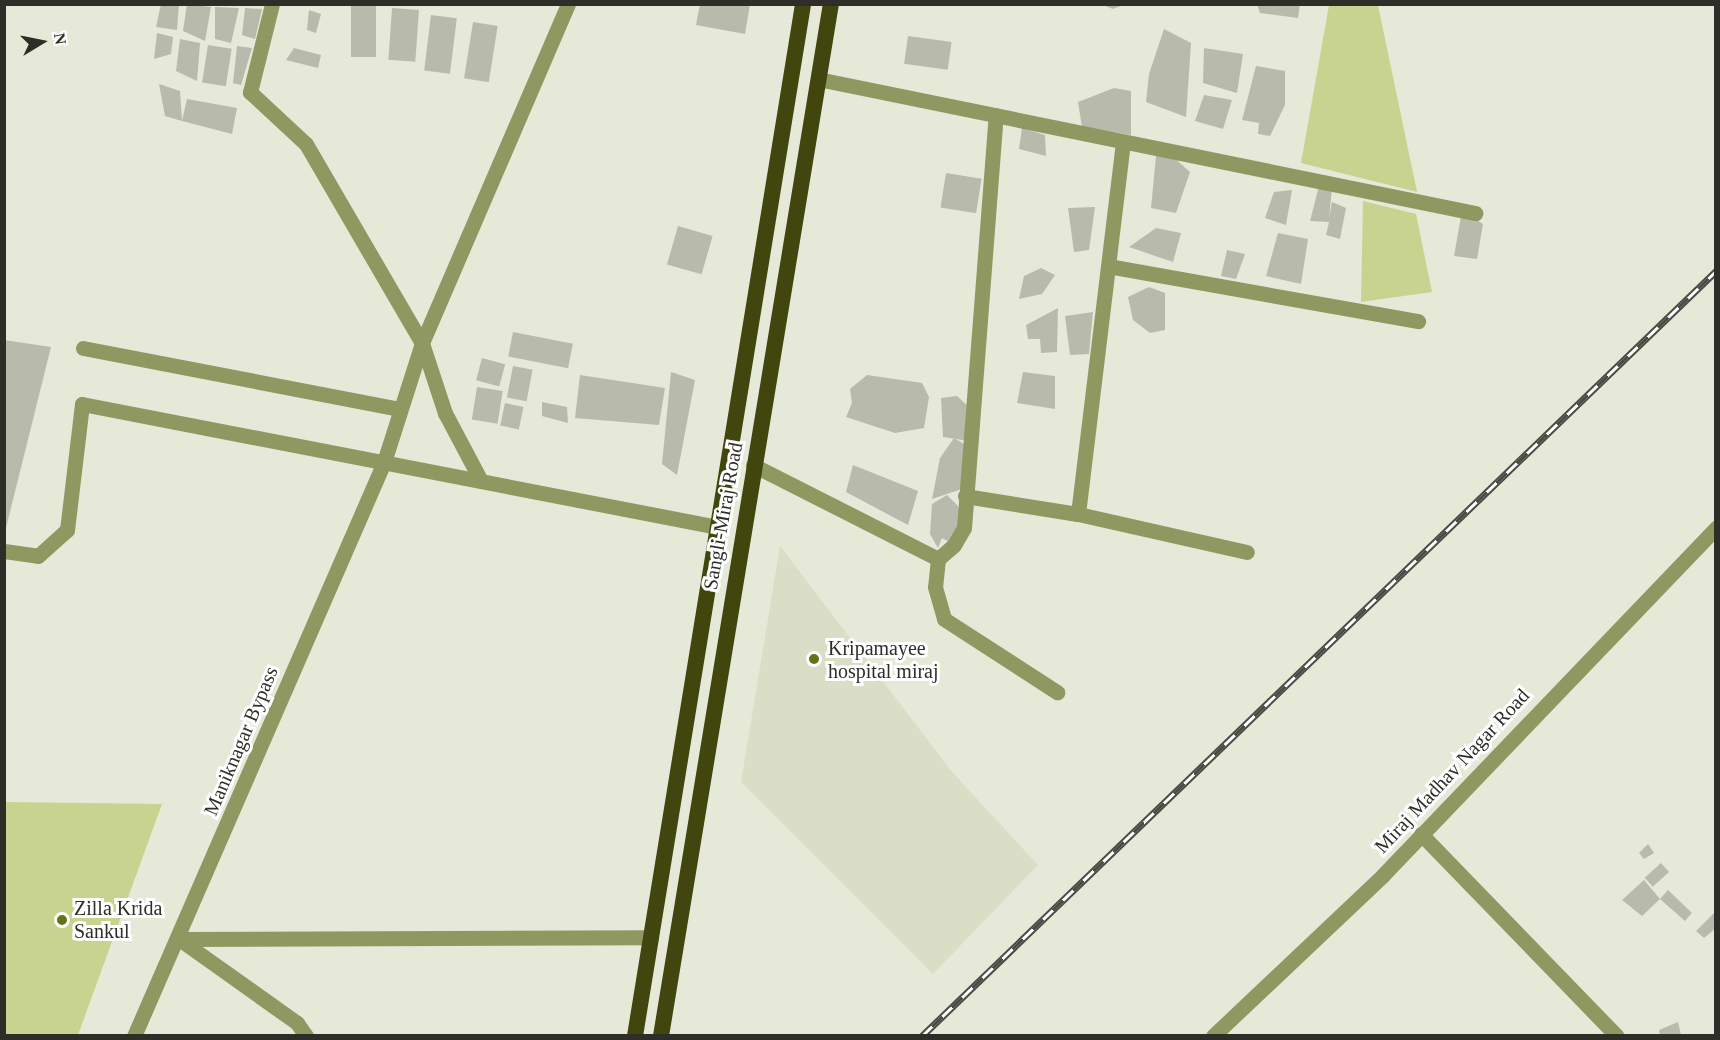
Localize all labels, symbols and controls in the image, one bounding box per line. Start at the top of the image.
north arrow [12,12,72,72]
text: N [51,32,70,46]
street label: Sangli-Miraj Road [698,440,748,592]
place label: Kripamayee hospital miraj [828,636,939,683]
marker: Kripamayee hospital miraj [805,650,823,668]
street label: Maniknagar Bypass [199,663,283,819]
street label: Miraj Madhav Nagar Road [1370,684,1534,858]
place label: Zilla Krida Sankul [74,897,162,944]
marker: Zilla Krida Sankul [55,913,69,927]

